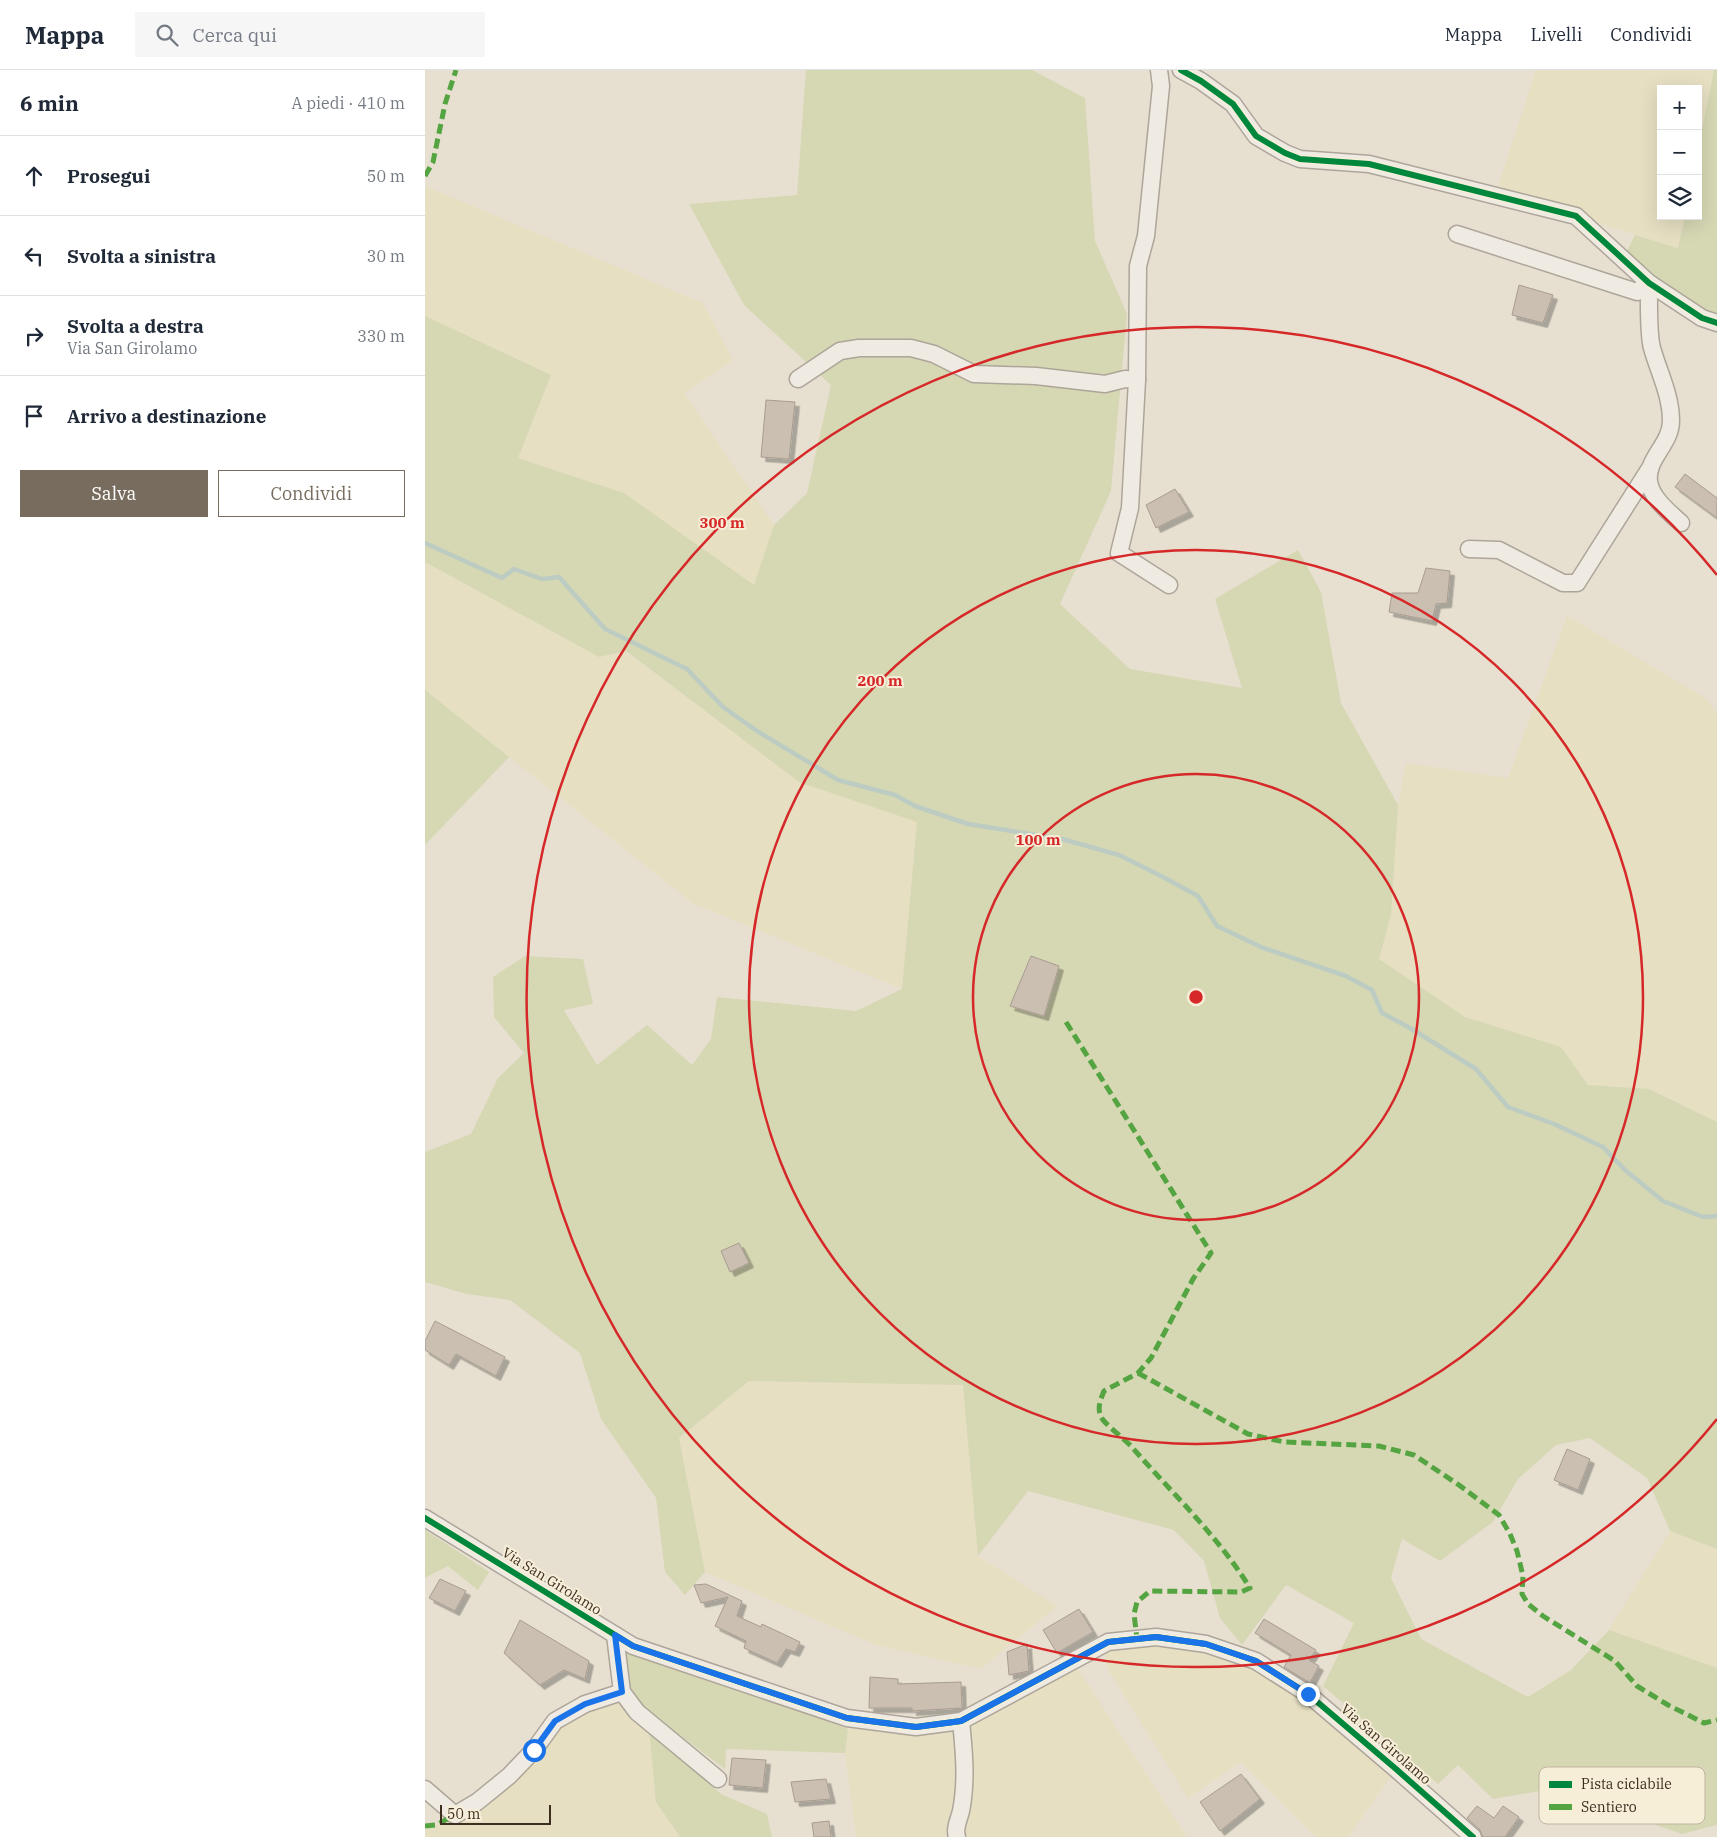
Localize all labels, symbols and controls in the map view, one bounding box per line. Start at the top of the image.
search box [135,12,485,57]
text: Mappa [25,19,105,51]
icon: search [153,21,181,49]
text: Cerca qui [193,23,277,47]
text: Mappa [1445,23,1502,46]
text: Livelli [1530,23,1582,46]
text: Condividi [1610,23,1692,46]
map controls [1657,85,1702,220]
button: + [1657,85,1702,130]
text: 6 min [20,89,79,117]
text: A piedi · 410 m [292,93,405,113]
button: − [1657,130,1702,175]
icon: ahead [20,162,48,190]
text: Prosegui [67,164,150,188]
text: 50 m [367,166,405,186]
button: layers [1657,175,1702,220]
icon: left [20,242,48,270]
text: Svolta a sinistra [67,244,216,268]
text: 30 m [367,246,405,266]
text: Svolta a destra [67,314,204,338]
icon: right [20,322,48,350]
text: 330 m [357,326,405,346]
text: Via San Girolamo [67,338,197,358]
icon: arrive [20,402,48,430]
text: Arrivo a destinazione [67,404,266,428]
button: Salva [20,470,208,517]
button: Condividi [218,470,405,517]
text: 300 m [699,513,745,532]
text: 200 m [857,671,903,690]
text: 100 m [1015,830,1061,849]
centre of rings [1187,988,1205,1006]
street label: Via San Girolamo [499,1543,605,1619]
route end [1297,1683,1320,1706]
street label: Via San Girolamo [1337,1700,1435,1788]
route start [523,1739,546,1762]
legend [1539,1767,1705,1824]
text: Pista ciclabile [1581,1775,1672,1793]
text: Sentiero [1581,1798,1637,1816]
scale bar [440,1802,551,1825]
text: 50 m [447,1805,480,1823]

